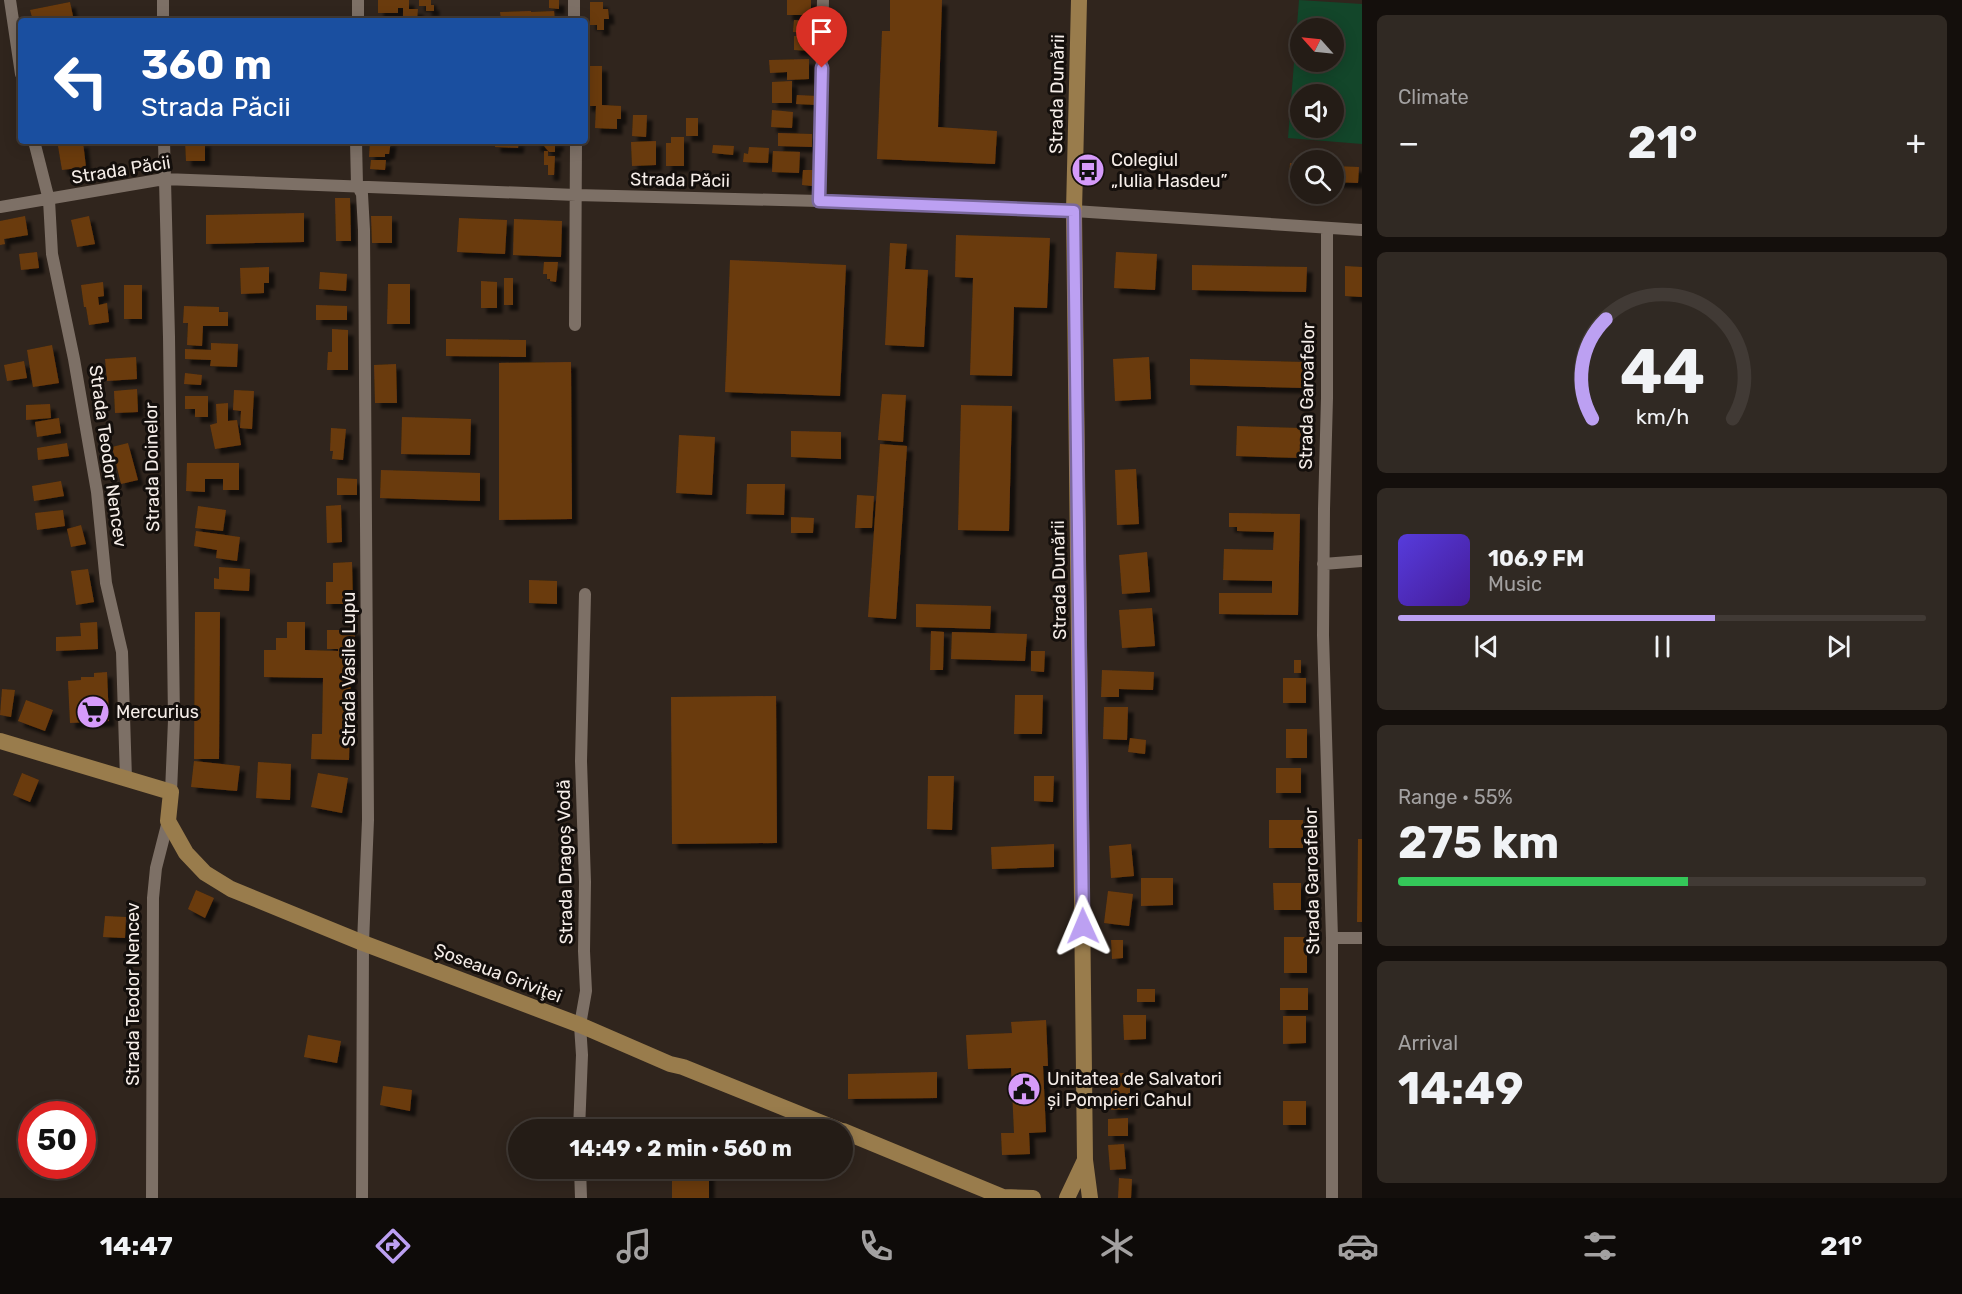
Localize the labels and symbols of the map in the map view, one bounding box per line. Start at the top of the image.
pin [796,6,847,68]
north arrow [1290,18,1344,72]
street label: Strada Dunării [1045,34,1069,154]
place label: Colegiul „Iulia Hasdeu” [1111,149,1228,192]
street label: Strada Păcii [70,151,172,189]
bus stop icon: Colegiul „Iulia Hasdeu” [1070,152,1106,188]
street label: Strada Păcii [630,168,730,192]
street label: Strada Garoafelor [1295,322,1319,470]
street label: Strada Teodor Nencev [84,364,132,548]
street label: Strada Doinelor [140,402,164,532]
street label: Strada Dunării [1047,520,1071,640]
street label: Strada Vasile Lupu [338,592,360,746]
supermarket icon: Mercurius [75,694,111,730]
place label: Mercurius [116,701,199,723]
street label: Strada Dragoș Vodă [553,779,577,945]
street label: Strada Garoafelor [1300,807,1324,955]
position arrow [1051,894,1115,958]
street label: Strada Teodor Nencev [122,902,144,1086]
street label: Șoseaua Griviţei [431,939,565,1007]
place label: Unitatea de Salvatori și Pompieri Cahul [1047,1068,1222,1111]
public building icon: Unitatea de Salvatori și Pompieri Cahul [1006,1071,1042,1107]
speed limit sign: 50 [18,1101,96,1179]

